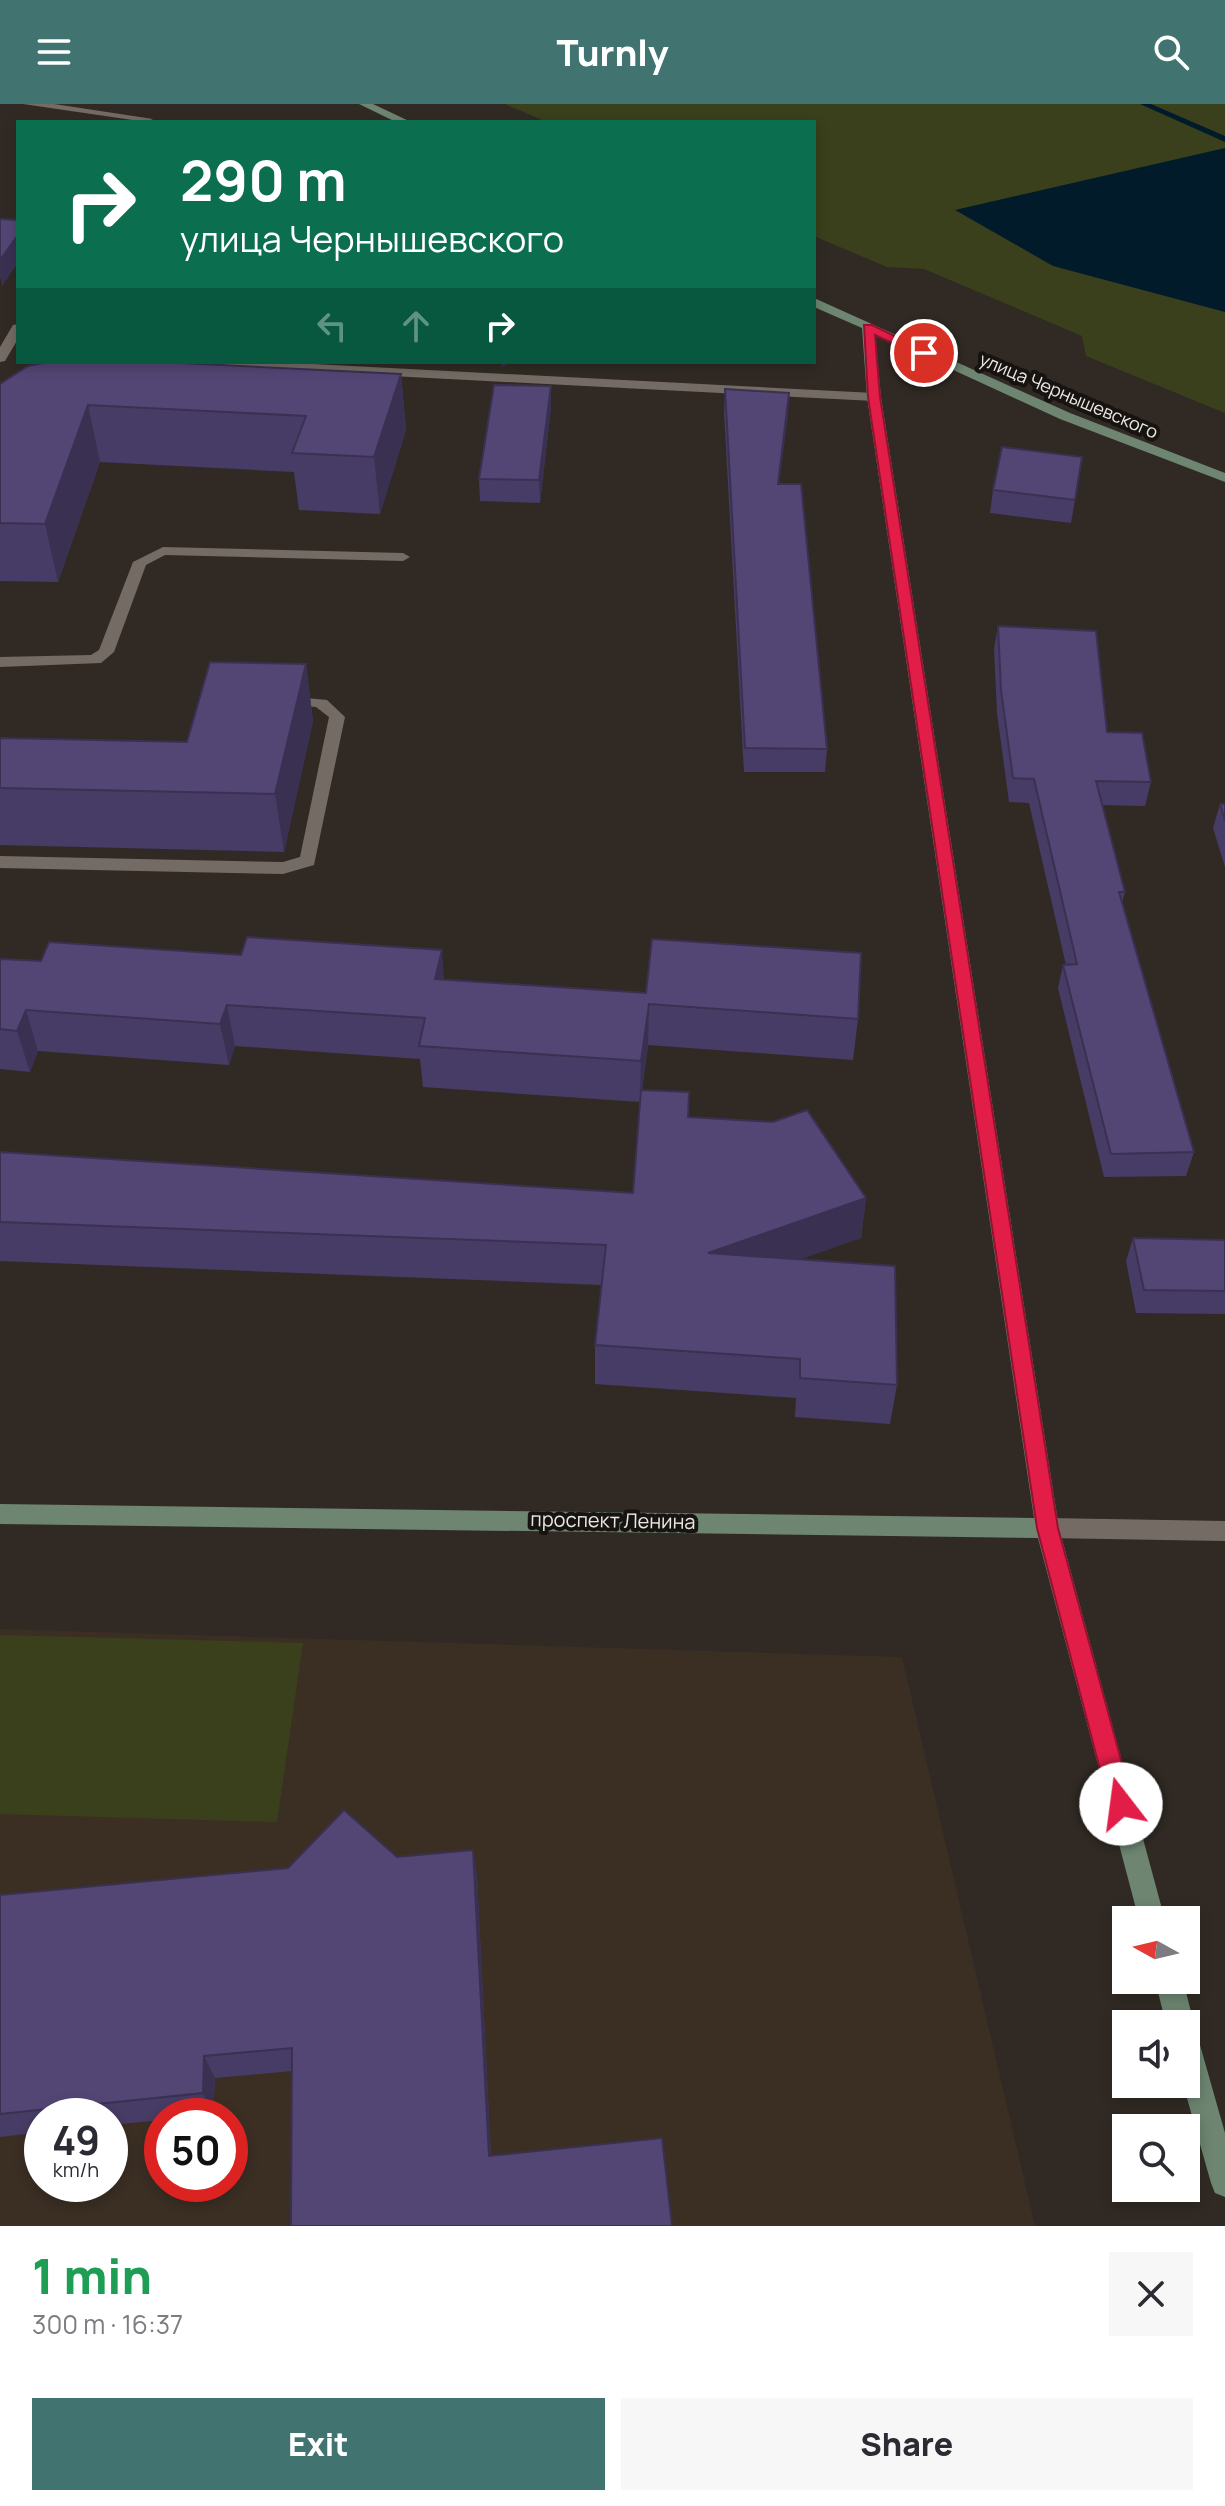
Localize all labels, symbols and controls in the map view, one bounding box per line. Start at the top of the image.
text: Turnly [557,28,668,77]
icon: menu [32,30,76,74]
icon: search [1149,30,1193,74]
text: 290 m [180,141,347,218]
icon: right [48,152,152,256]
text: улица Чернышевского [180,214,564,263]
icon: left [310,304,354,348]
icon: ahead [394,304,438,348]
icon: right [478,304,522,348]
pin [890,319,958,387]
icon: arrive [902,331,946,375]
street label: улица Чернышевского [976,346,1162,444]
street label: проспект Ленина [530,1505,696,1535]
position arrow [1079,1762,1163,1846]
north arrow [1112,1906,1200,1994]
map controls [1112,1906,1200,2202]
button: sound [1112,2010,1200,2098]
speed limit sign: 50 [144,2098,248,2202]
text: 49 [52,2112,100,2167]
button: search [1112,2114,1200,2202]
text: km/h [53,2156,99,2183]
text: 1 min [32,2243,152,2308]
button: close [1109,2252,1193,2336]
text: 300 m · 16:37 [32,2306,183,2342]
button: Exit [32,2398,605,2490]
button: Share [621,2398,1193,2490]

